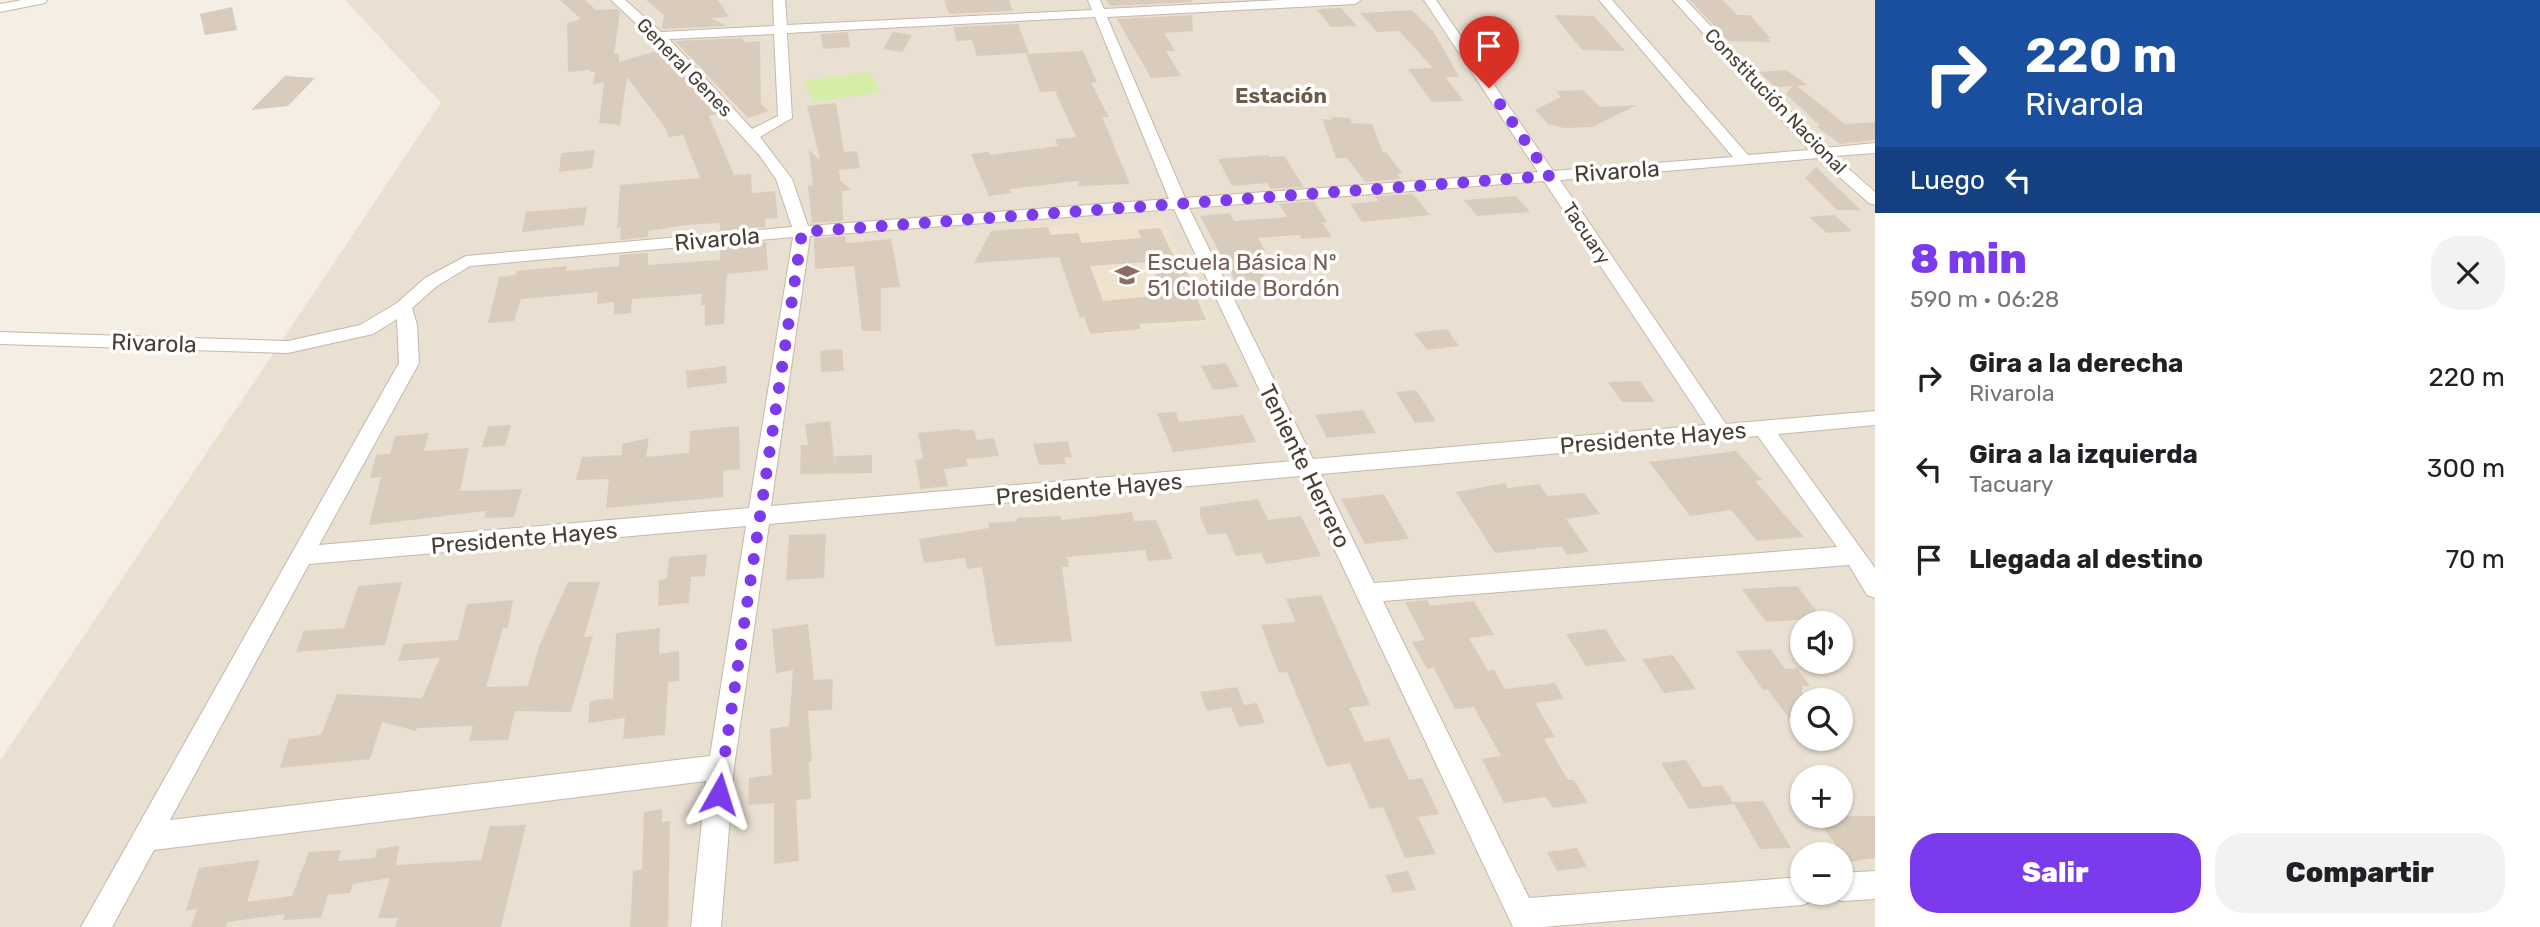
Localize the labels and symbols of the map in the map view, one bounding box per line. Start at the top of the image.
street label: General Genes [632,13,737,121]
pin [1459,16,1519,88]
street label: Constitución Nacional [1700,24,1851,179]
district label: Estación [1235,83,1327,108]
street label: Rivarola [1573,154,1661,188]
street label: Tacuary [1558,198,1616,269]
street label: Rivarola [673,221,761,257]
place label: Escuela Básica Nº 51 Clotilde Bordón [1147,248,1340,302]
school or university icon: Escuela Básica Nº 51 Clotilde Bordón [1113,261,1141,289]
street label: Rivarola [111,328,197,358]
street label: Teniente Herrero [1253,380,1357,552]
street label: Presidente Hayes [1559,416,1747,460]
street label: Presidente Hayes [995,467,1183,511]
street label: Presidente Hayes [430,516,618,560]
position arrow [682,757,756,831]

